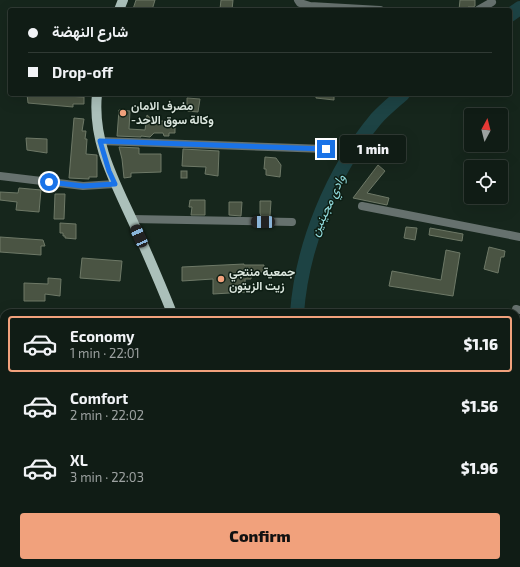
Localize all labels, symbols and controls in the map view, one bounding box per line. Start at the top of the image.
text: شارع النهضة [52,22,128,40]
text: Drop-off [52,63,113,81]
place label: مضرف الامان -وكالة سوق الاحد [131,98,214,128]
marker: مضرف الامان -وكالة سوق الاحد [118,108,128,118]
north arrow [464,108,508,152]
map controls [464,108,508,204]
callout: 1 min [340,135,406,163]
route end [317,140,335,158]
text: 1 min [357,141,389,157]
button: locate [464,160,508,204]
water label: وادي مجينين [306,171,351,240]
route start [40,173,58,191]
car [251,216,275,228]
car [129,223,149,249]
place label: جمعية منتجي زيت الزيتون [229,264,295,294]
marker: جمعية منتجي زيت الزيتون [216,274,226,284]
icon: car [22,326,58,362]
text: Economy [70,327,135,345]
text: $1.16 [464,335,498,353]
text: 1 min · 22:01 [70,345,140,361]
icon: car [22,388,58,424]
text: Comfort [70,389,128,407]
text: $1.56 [461,397,498,415]
text: 2 min · 22:02 [70,407,144,423]
icon: car [22,450,58,486]
text: XL [70,451,88,469]
text: $1.96 [461,459,498,477]
text: 3 min · 22:03 [70,469,144,485]
button: Confirm [20,513,500,559]

